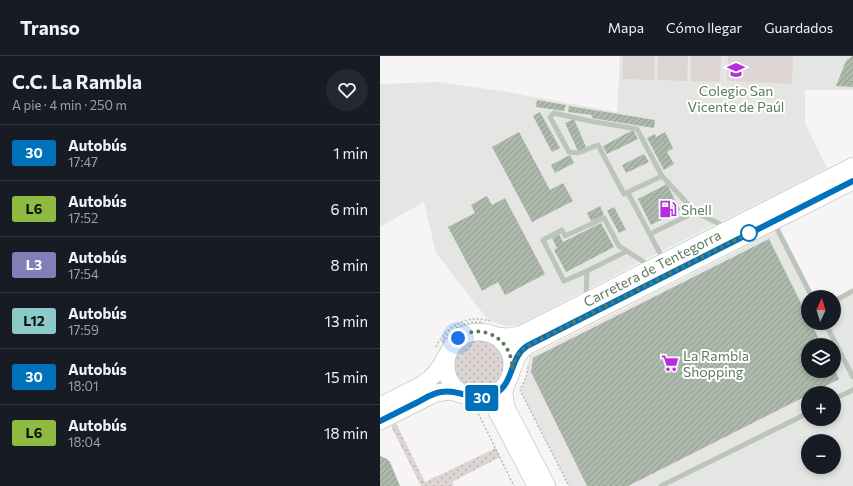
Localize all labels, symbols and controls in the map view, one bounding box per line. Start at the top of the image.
text: Transo [20,16,80,39]
text: Mapa [608,19,644,36]
text: Cómo llegar [666,19,742,36]
text: Guardados [764,19,833,36]
school or university icon: Colegio San Vicente de Paúl [726,60,746,80]
button: heart [326,69,368,111]
text: C.C. La Rambla [12,70,142,93]
place label: Colegio San Vicente de Paúl [688,82,784,115]
text: A pie · 4 min · 250 m [12,97,127,113]
text: Autobús [68,136,127,154]
text: 30 [25,144,43,161]
text: 1 min [333,144,368,162]
text: 17:47 [68,154,98,170]
text: Autobús [68,192,127,210]
fuel station icon: Shell [658,199,678,219]
text: L6 [26,200,42,217]
text: 6 min [330,200,368,218]
place label: Shell [681,201,712,218]
text: 17:52 [68,210,98,226]
unlabelled marker [740,224,758,242]
street label: Carretera de Tentegorra [580,226,724,310]
text: Autobús [68,248,127,266]
text: L3 [26,256,42,273]
text: 8 min [330,256,368,274]
text: 17:54 [68,266,99,282]
north arrow [801,290,841,330]
map controls [801,290,841,474]
text: Autobús [68,304,127,322]
text: L12 [23,312,45,329]
text: 13 min [325,312,368,330]
text: 17:59 [68,322,99,338]
your location [448,328,468,348]
button: layers [801,338,841,378]
place label: La Rambla Shopping [683,347,749,380]
supermarket icon: La Rambla Shopping [660,353,680,373]
text: Autobús [68,360,127,378]
text: 30 [25,368,43,385]
text: 15 min [325,368,368,386]
text: 18:01 [68,378,99,394]
line badge: 30 [464,385,500,411]
button: + [801,386,841,426]
text: 30 [473,389,491,406]
text: Autobús [68,416,127,434]
text: L6 [26,424,42,441]
text: 18 min [324,424,368,442]
text: 18:04 [68,434,101,450]
button: − [801,434,841,474]

